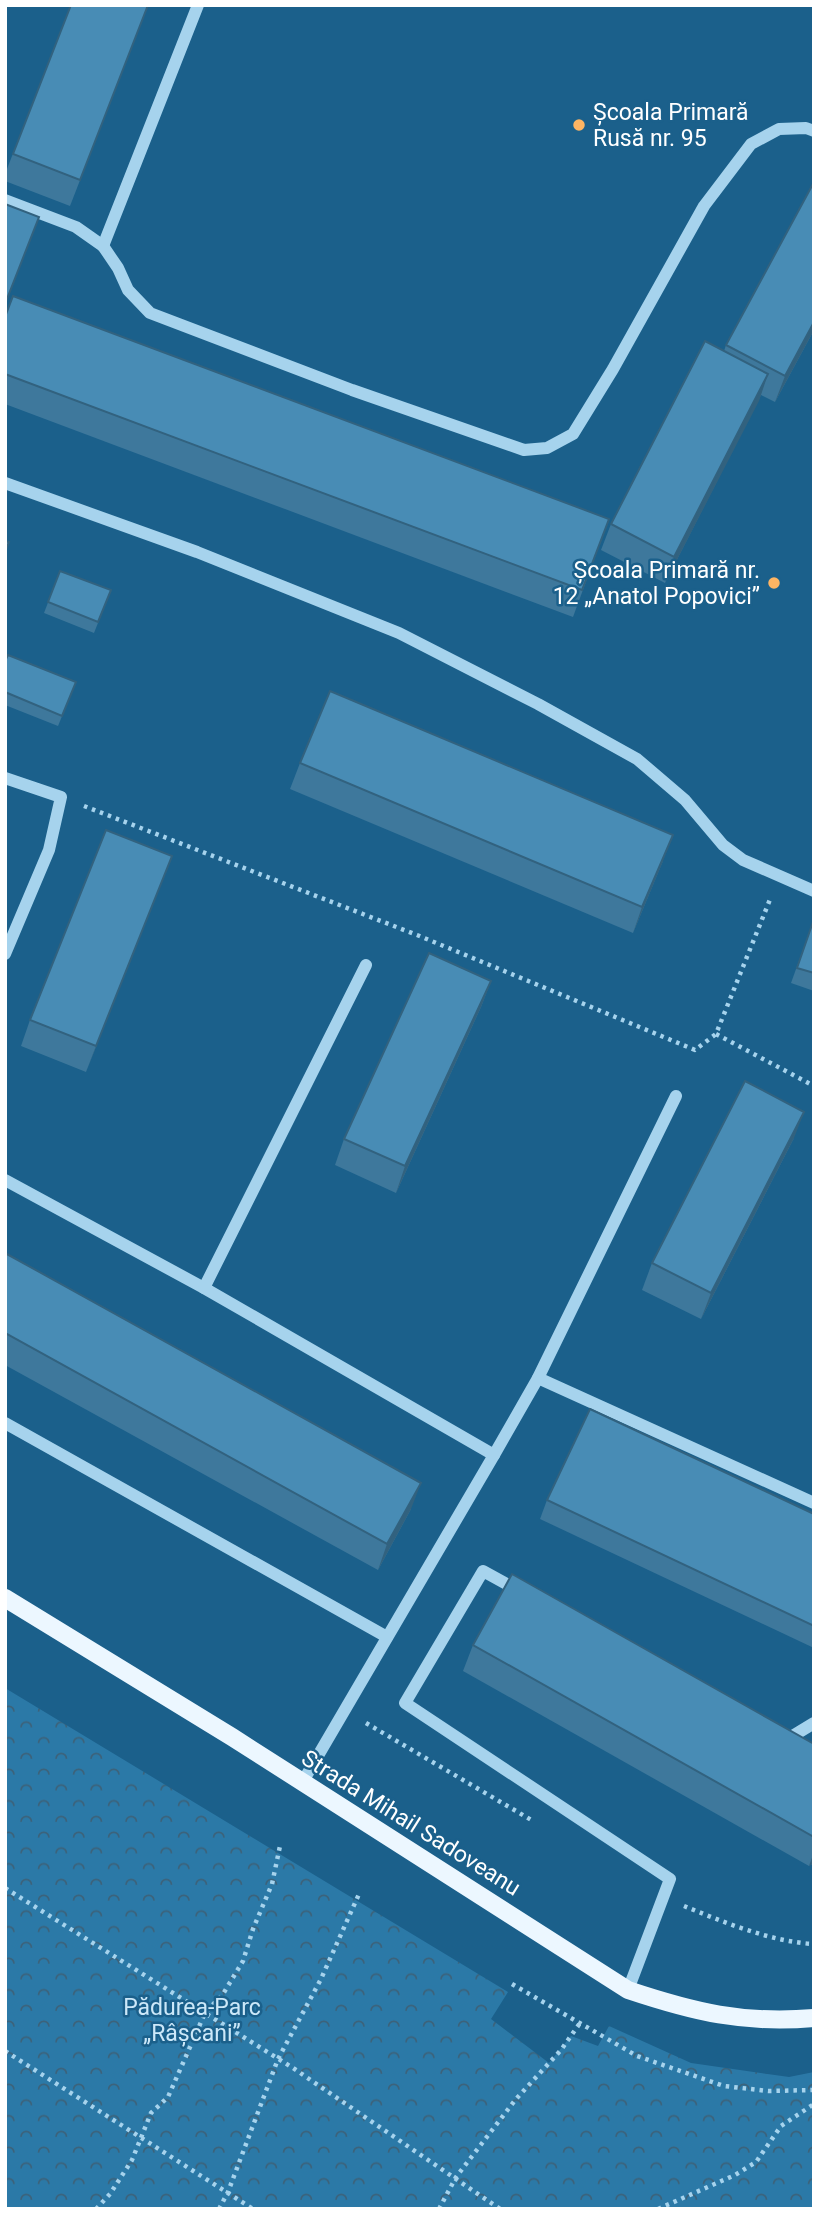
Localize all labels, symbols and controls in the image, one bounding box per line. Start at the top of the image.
place label: Școala Primară Rusă nr. 95 [593,99,749,152]
marker: Școala Primară Rusă nr. 95 [571,117,587,133]
place label: Școala Primară nr. 12 „Anatol Popovici” [553,557,760,610]
marker: Școala Primară nr. 12 „Anatol Popovici” [766,575,782,591]
street label: Strada Mihail Sadoveanu [297,1744,525,1902]
park label: Pădurea-Parc „Râșcani” [123,1994,261,2047]

